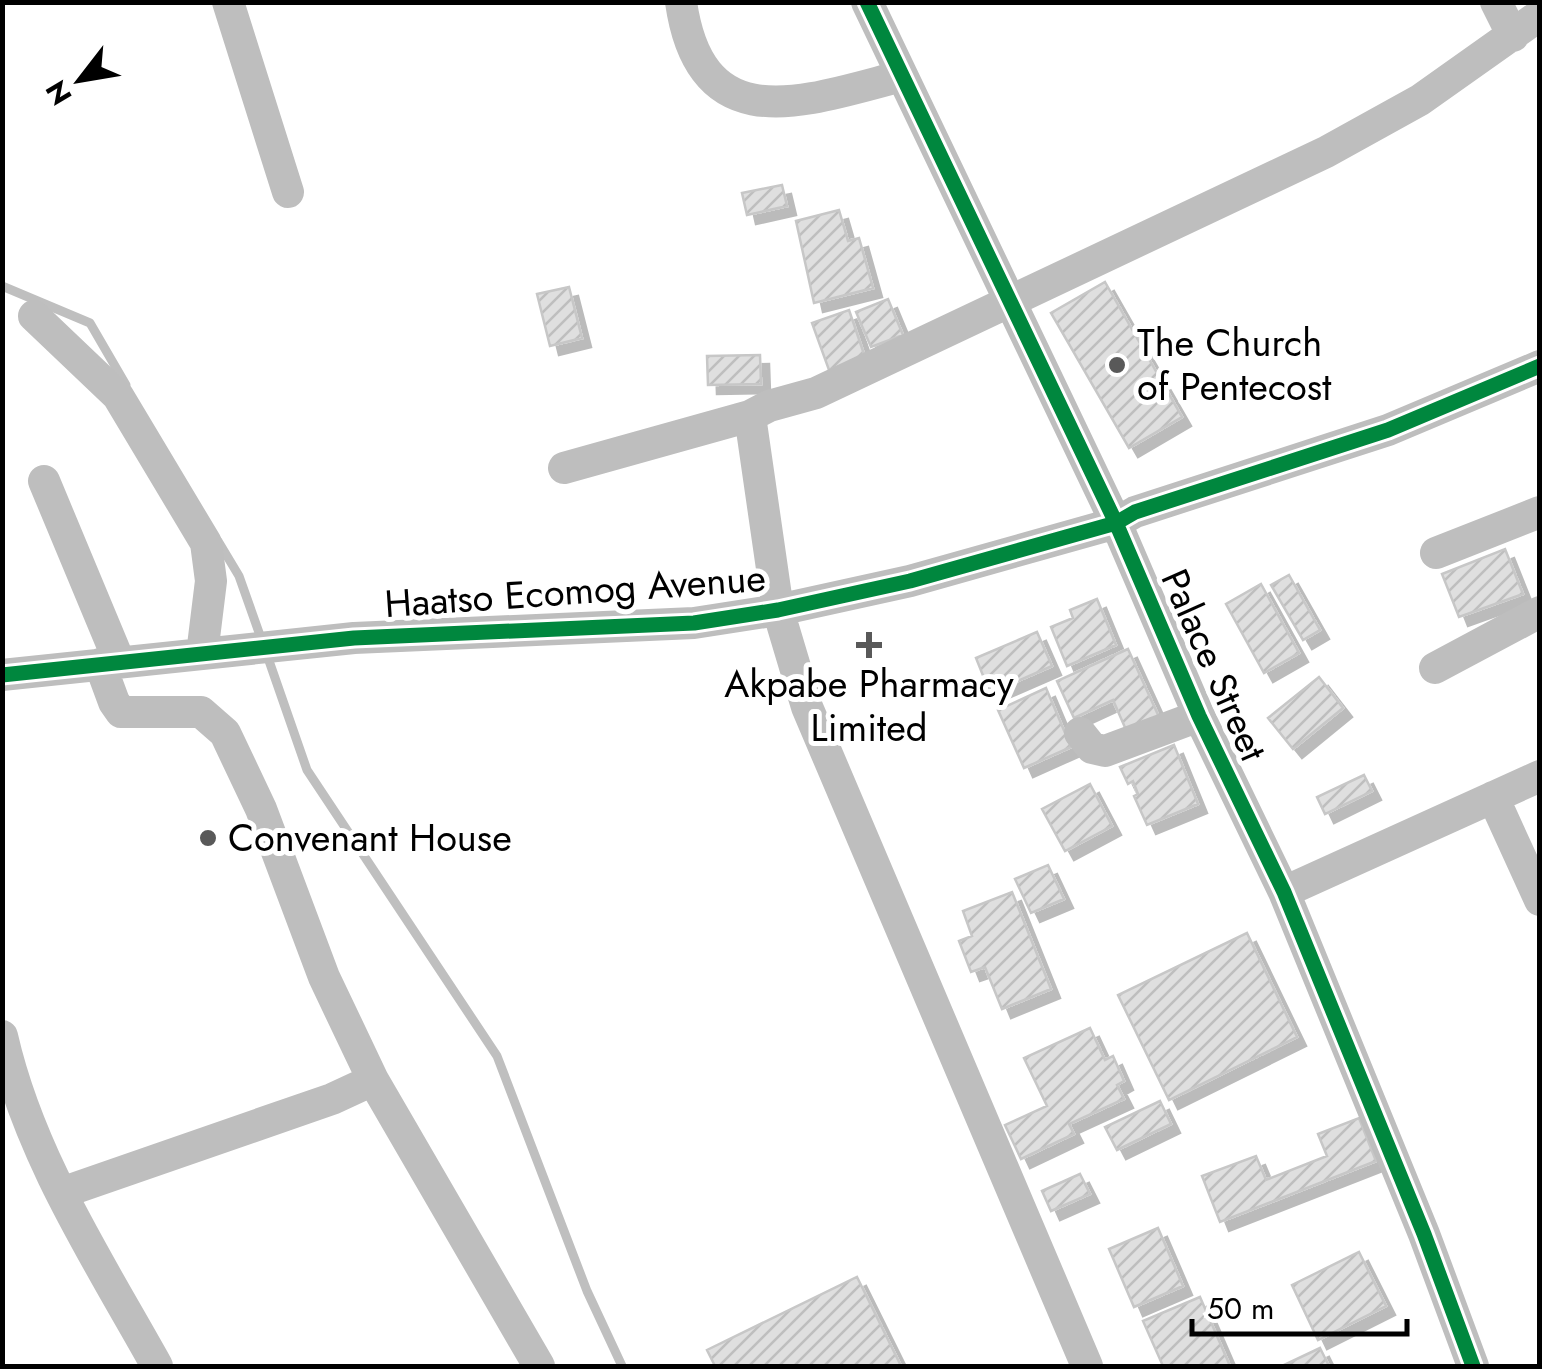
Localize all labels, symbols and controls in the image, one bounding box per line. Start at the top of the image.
north arrow [30,30,130,130]
text: N [36,73,82,113]
place label: The Church of Pentecost [1137,315,1331,414]
marker: The Church of Pentecost [1106,354,1128,376]
street label: Haatso Ecomog Avenue [383,550,767,631]
street label: Palace Street [1148,560,1281,770]
marker: Akpabe Pharmacy Limited [858,634,880,656]
place label: Akpabe Pharmacy Limited [724,656,1014,755]
place label: Convenant House [228,810,512,865]
marker: Convenant House [197,827,219,849]
scale bar [1192,1274,1407,1336]
text: 50 m [1207,1287,1274,1330]

